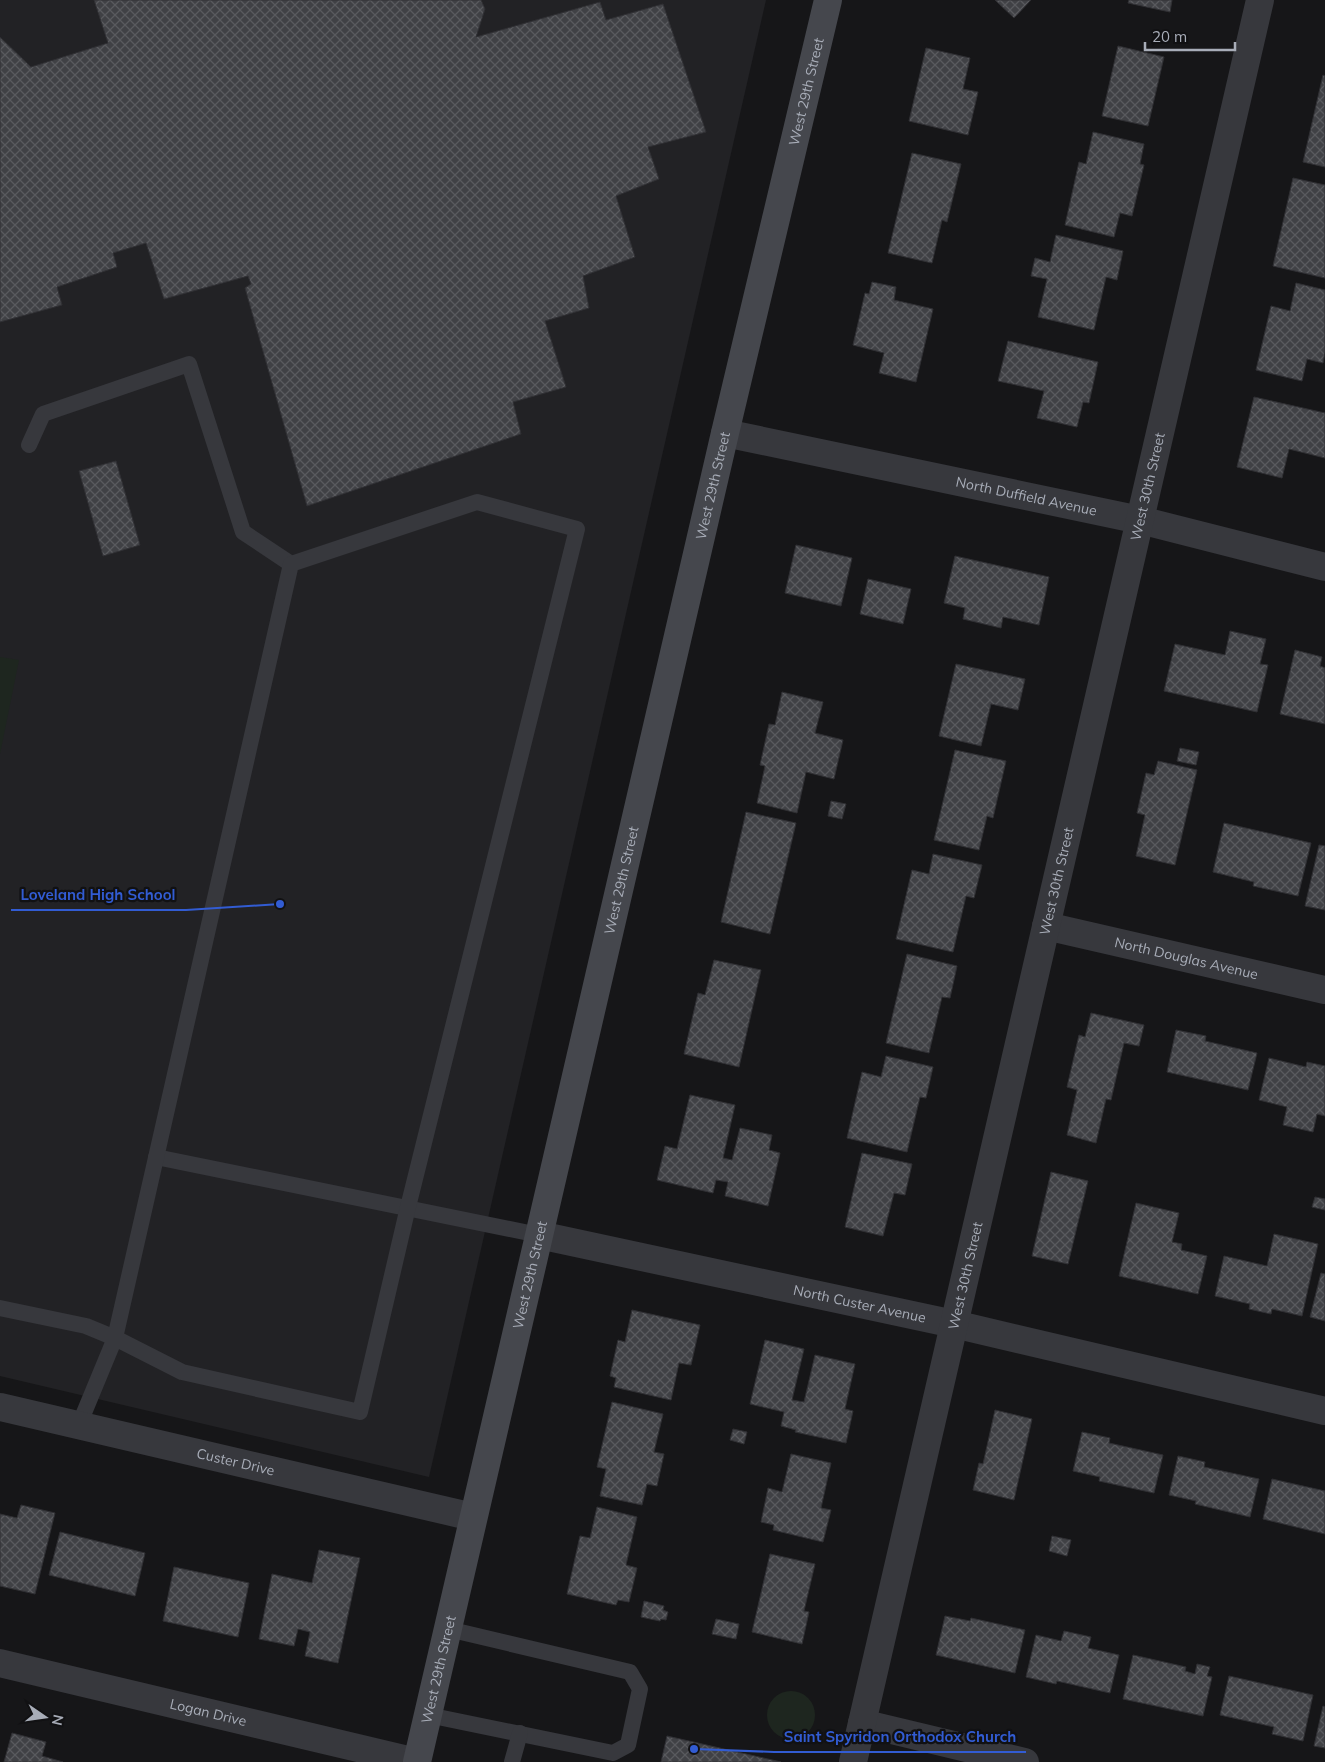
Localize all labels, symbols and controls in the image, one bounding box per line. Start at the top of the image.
scale bar [1145,20,1235,52]
text: 20 m [1152,27,1187,46]
street label: West 29th Street [785,36,828,147]
street label: West 29th Street [692,430,734,542]
street label: West 30th Street [1126,431,1169,542]
street label: North Duffield Avenue [954,473,1099,520]
street label: West 29th Street [600,825,643,936]
street label: West 30th Street [1035,825,1078,937]
callout: Loveland High School [11,880,186,910]
text: Loveland High School [21,885,175,904]
street label: North Douglas Avenue [1113,933,1260,983]
street label: West 29th Street [509,1219,551,1331]
street label: West 30th Street [944,1220,986,1332]
street label: North Custer Avenue [792,1281,928,1327]
street label: Custer Drive [195,1444,276,1480]
street label: West 29th Street [417,1614,460,1725]
north arrow [20,1692,70,1742]
street label: Logan Drive [168,1695,248,1730]
text: N [48,1713,68,1727]
callout: Saint Spyridon Orthodox Church [774,1722,1026,1752]
text: Saint Spyridon Orthodox Church [784,1727,1016,1746]

